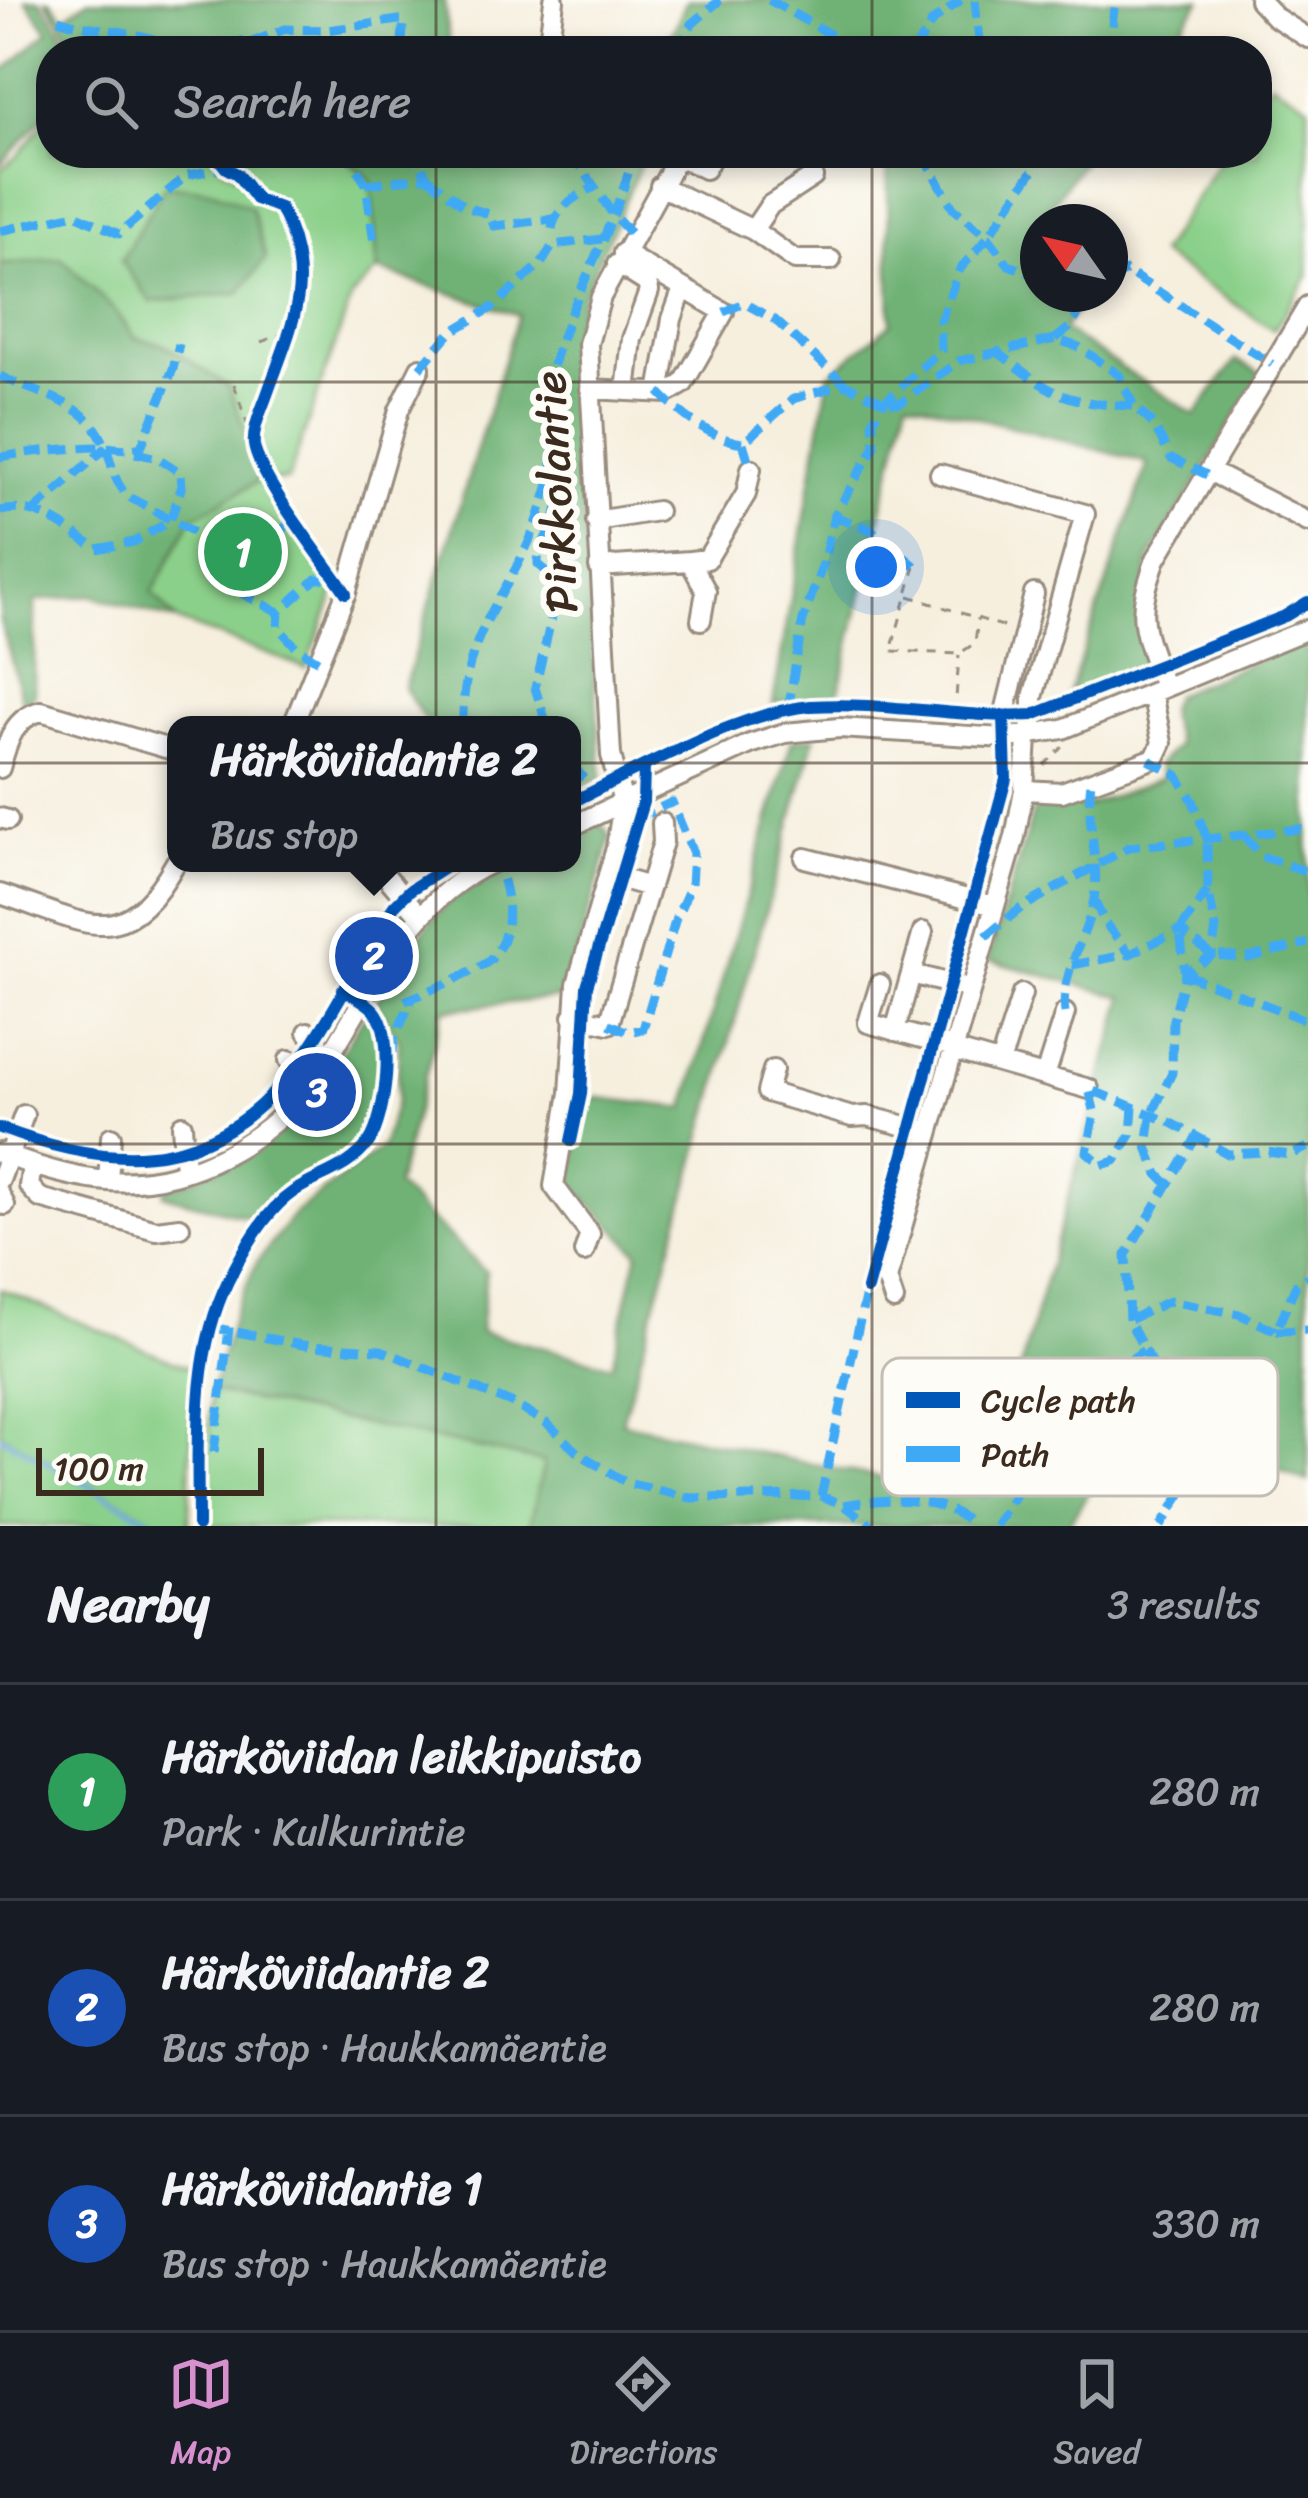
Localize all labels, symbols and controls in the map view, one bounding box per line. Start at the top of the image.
search box [36,36,1272,168]
text: Search here [174,62,411,142]
icon: search [78,69,144,135]
north arrow [1020,204,1128,312]
street label: Pirkkolantie [510,369,602,615]
pin: 1 [204,507,282,597]
your location [846,537,906,597]
popup [167,716,581,872]
text: Härköviidantie 2 [210,720,538,800]
text: Bus stop [210,800,358,869]
pin: 2 [335,911,413,1001]
pin: 3 [278,1047,356,1137]
legend [882,1358,1278,1496]
text: Cycle path [981,1372,1136,1430]
text: Path [981,1426,1049,1484]
text: 100 m [54,1440,144,1498]
scale bar [36,1442,264,1495]
text: Nearby [48,1559,209,1649]
text: 3 results [1107,1570,1260,1639]
text: Härköviidan leikkipuisto [162,1717,641,1797]
text: 1 [79,1757,95,1826]
text: 280 m [1149,1757,1260,1826]
text: Park · Kulkurintie [162,1797,466,1866]
text: Härköviidantie 2 [162,1933,489,2013]
text: 2 [76,1973,98,2042]
text: 280 m [1149,1973,1260,2042]
text: Bus stop · Haukkamäentie [162,2013,607,2082]
text: Härköviidantie 1 [162,2149,483,2229]
text: 3 [76,2189,98,2258]
text: 330 m [1152,2189,1260,2258]
text: Bus stop · Haukkamäentie [162,2229,607,2298]
tab: Map [168,2351,234,2481]
tab: Directions [570,2351,717,2481]
tab: Saved [1053,2351,1140,2481]

